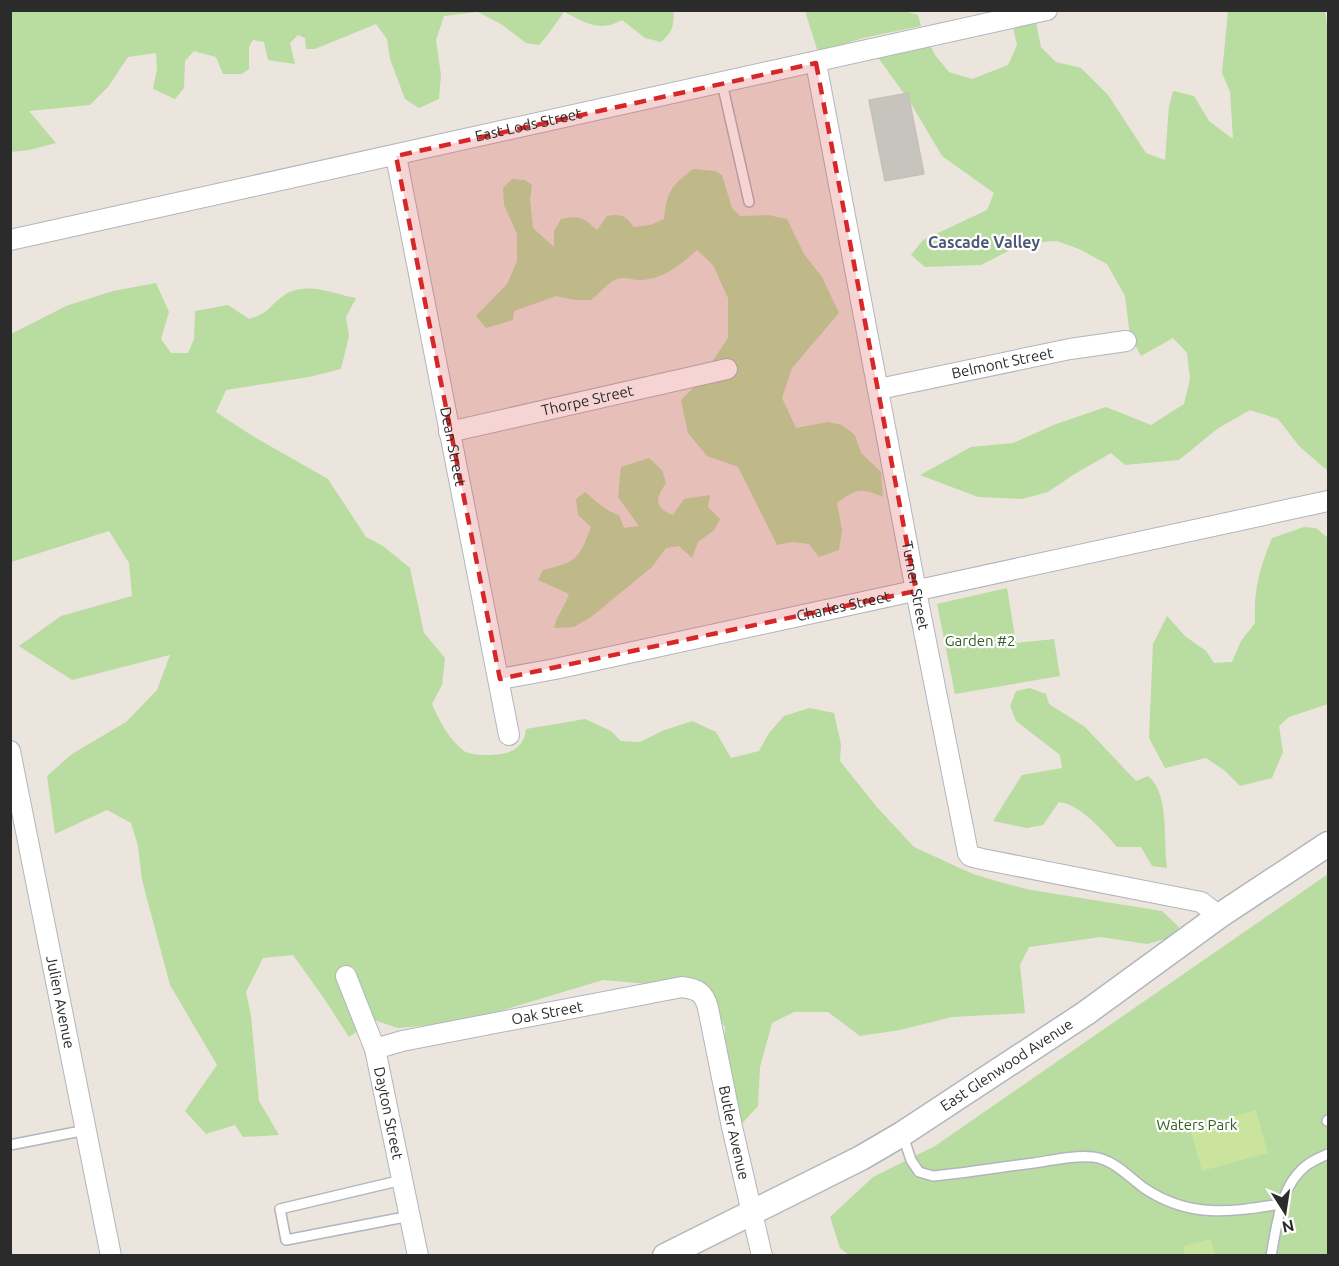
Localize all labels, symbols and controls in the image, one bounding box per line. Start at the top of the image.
street label: East Lods Street [473,104,583,145]
district label: Cascade Valley [928,233,1041,251]
street label: Belmont Street [950,344,1055,382]
street label: Thorpe Street [540,381,635,419]
street label: Dean Street [437,405,469,488]
street label: Turner Street [899,540,933,632]
street label: Charles Street [795,587,892,624]
park label: Garden #2 [945,632,1015,649]
street label: Julien Avenue [43,954,78,1050]
street label: Oak Street [510,997,584,1028]
street label: East Glenwood Avenue [937,1015,1076,1114]
street label: Dayton Street [371,1065,407,1161]
street label: Butler Avenue [716,1084,753,1181]
park label: Waters Park [1157,1116,1238,1133]
north arrow [1255,1182,1315,1242]
text: N [1280,1217,1296,1237]

